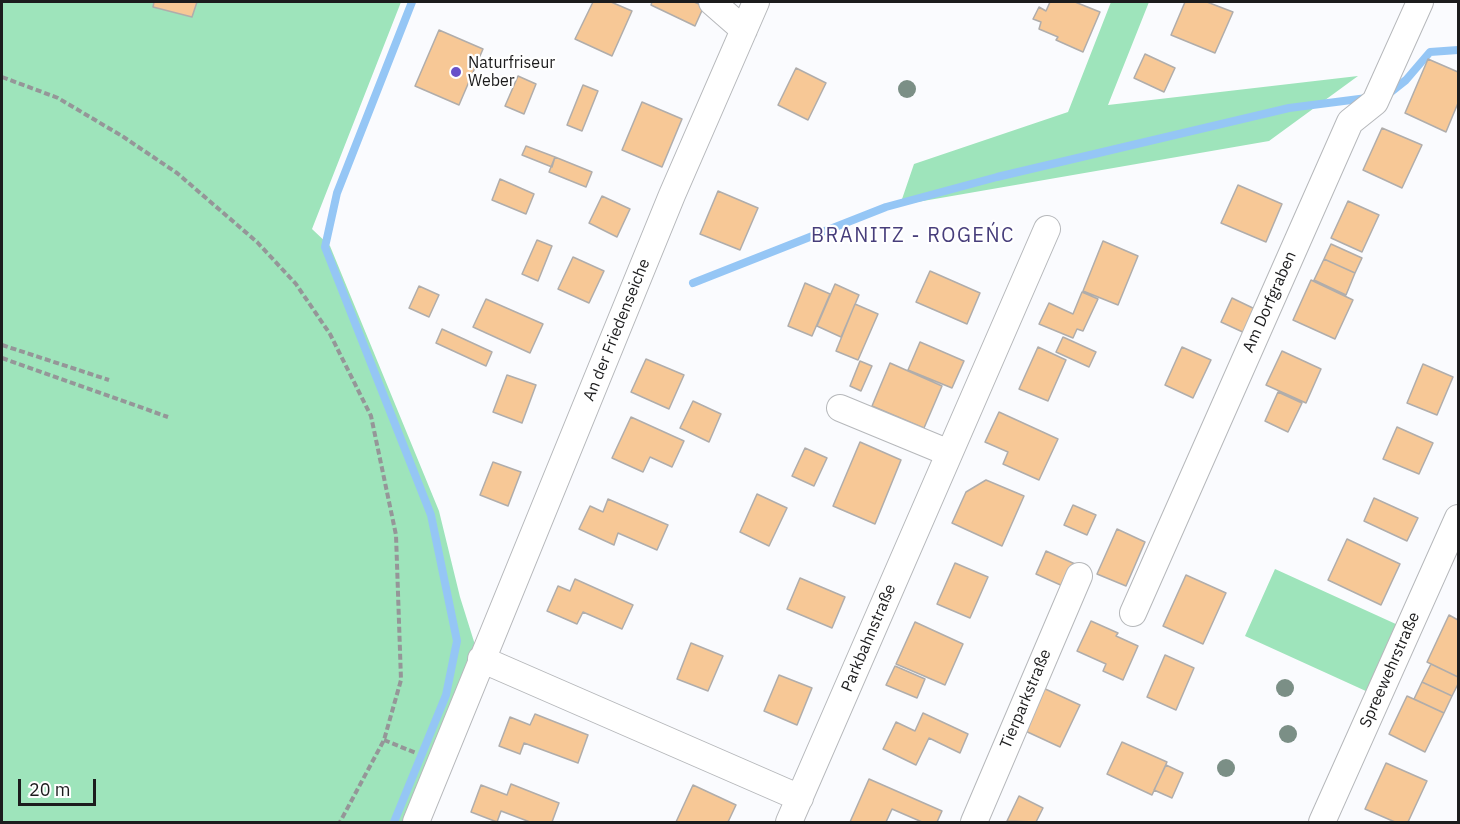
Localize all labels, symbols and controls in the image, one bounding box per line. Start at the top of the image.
place label: Naturfriseur Weber [468,53,555,91]
marker: Naturfriseur Weber [449,65,463,79]
district label: BRANITZ - ROGEŃC [811,224,1015,248]
street label: Am Dorfgraben [1239,248,1301,356]
street label: An der Friedenseiche [580,256,654,404]
street label: Parkbahnstraße [838,581,900,695]
street label: Spreewehrstraße [1356,609,1424,731]
street label: Tierparkstraße [996,646,1056,752]
scale bar [21,767,99,805]
text: 20 m [29,778,71,801]

